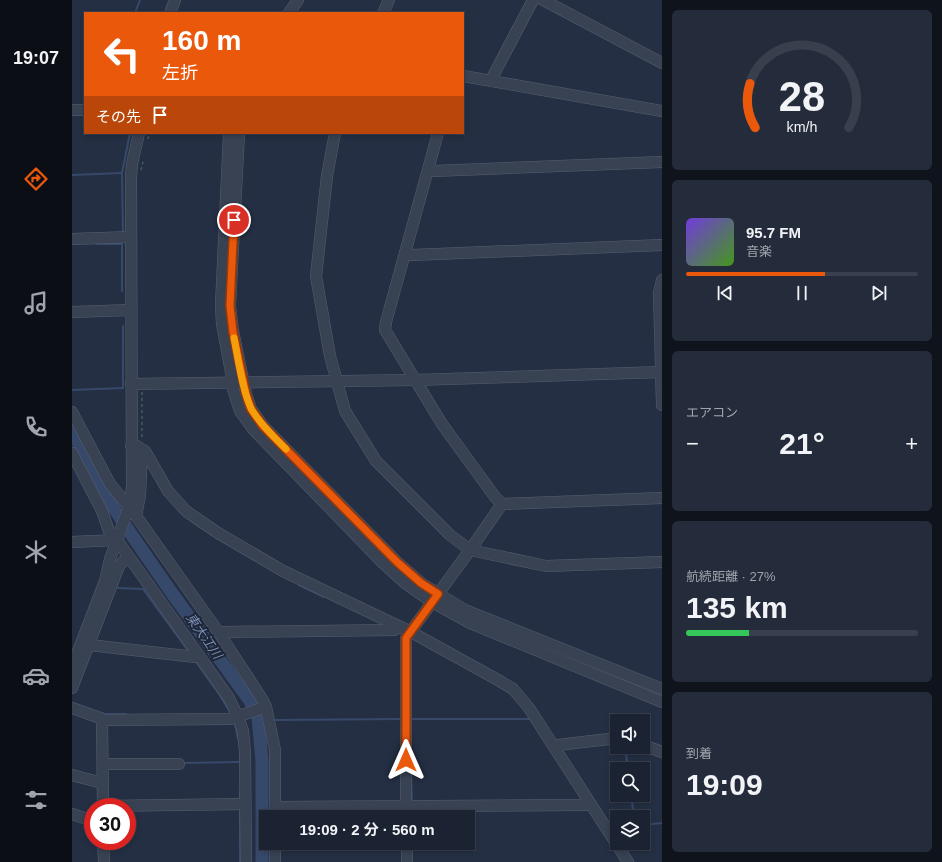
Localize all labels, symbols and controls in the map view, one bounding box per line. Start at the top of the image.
text: 160 m [162,25,241,56]
icon: left [96,28,148,80]
text: 19:07 [13,48,59,68]
text: 左折 [162,63,198,83]
text: 28 [779,73,825,120]
icon: arrive [149,104,171,126]
text: その先 [96,108,141,125]
text: km/h [787,119,818,135]
icon: directions [22,165,50,193]
pin [217,203,251,237]
icon: arrive [223,209,245,231]
text: 95.7 FM [746,224,801,241]
text: 音楽 [746,244,772,259]
icon: previous [714,282,736,304]
icon: pause [791,282,813,304]
icon: next [868,282,890,304]
icon: music [22,289,50,317]
text: エアコン [686,405,738,420]
icon: phone [22,413,50,441]
text: 21° [779,427,825,460]
text: − [686,431,699,456]
text: + [905,431,918,456]
icon: climate [22,538,50,566]
text: 航続距離 · 27% [686,569,776,584]
text: 135 km [686,591,788,624]
water label: 東大江川 [183,610,226,663]
icon: car [22,662,50,690]
map controls [610,714,650,850]
button: sound [610,714,650,754]
position arrow [385,739,427,781]
text: 到着 [686,746,712,761]
button: search [610,762,650,802]
text: 19:09 [686,768,763,801]
icon: filters [22,786,50,814]
speed limit sign: 30 [84,798,136,850]
button: layers [610,810,650,850]
text: 19:09 · 2 分 · 560 m [299,821,435,838]

